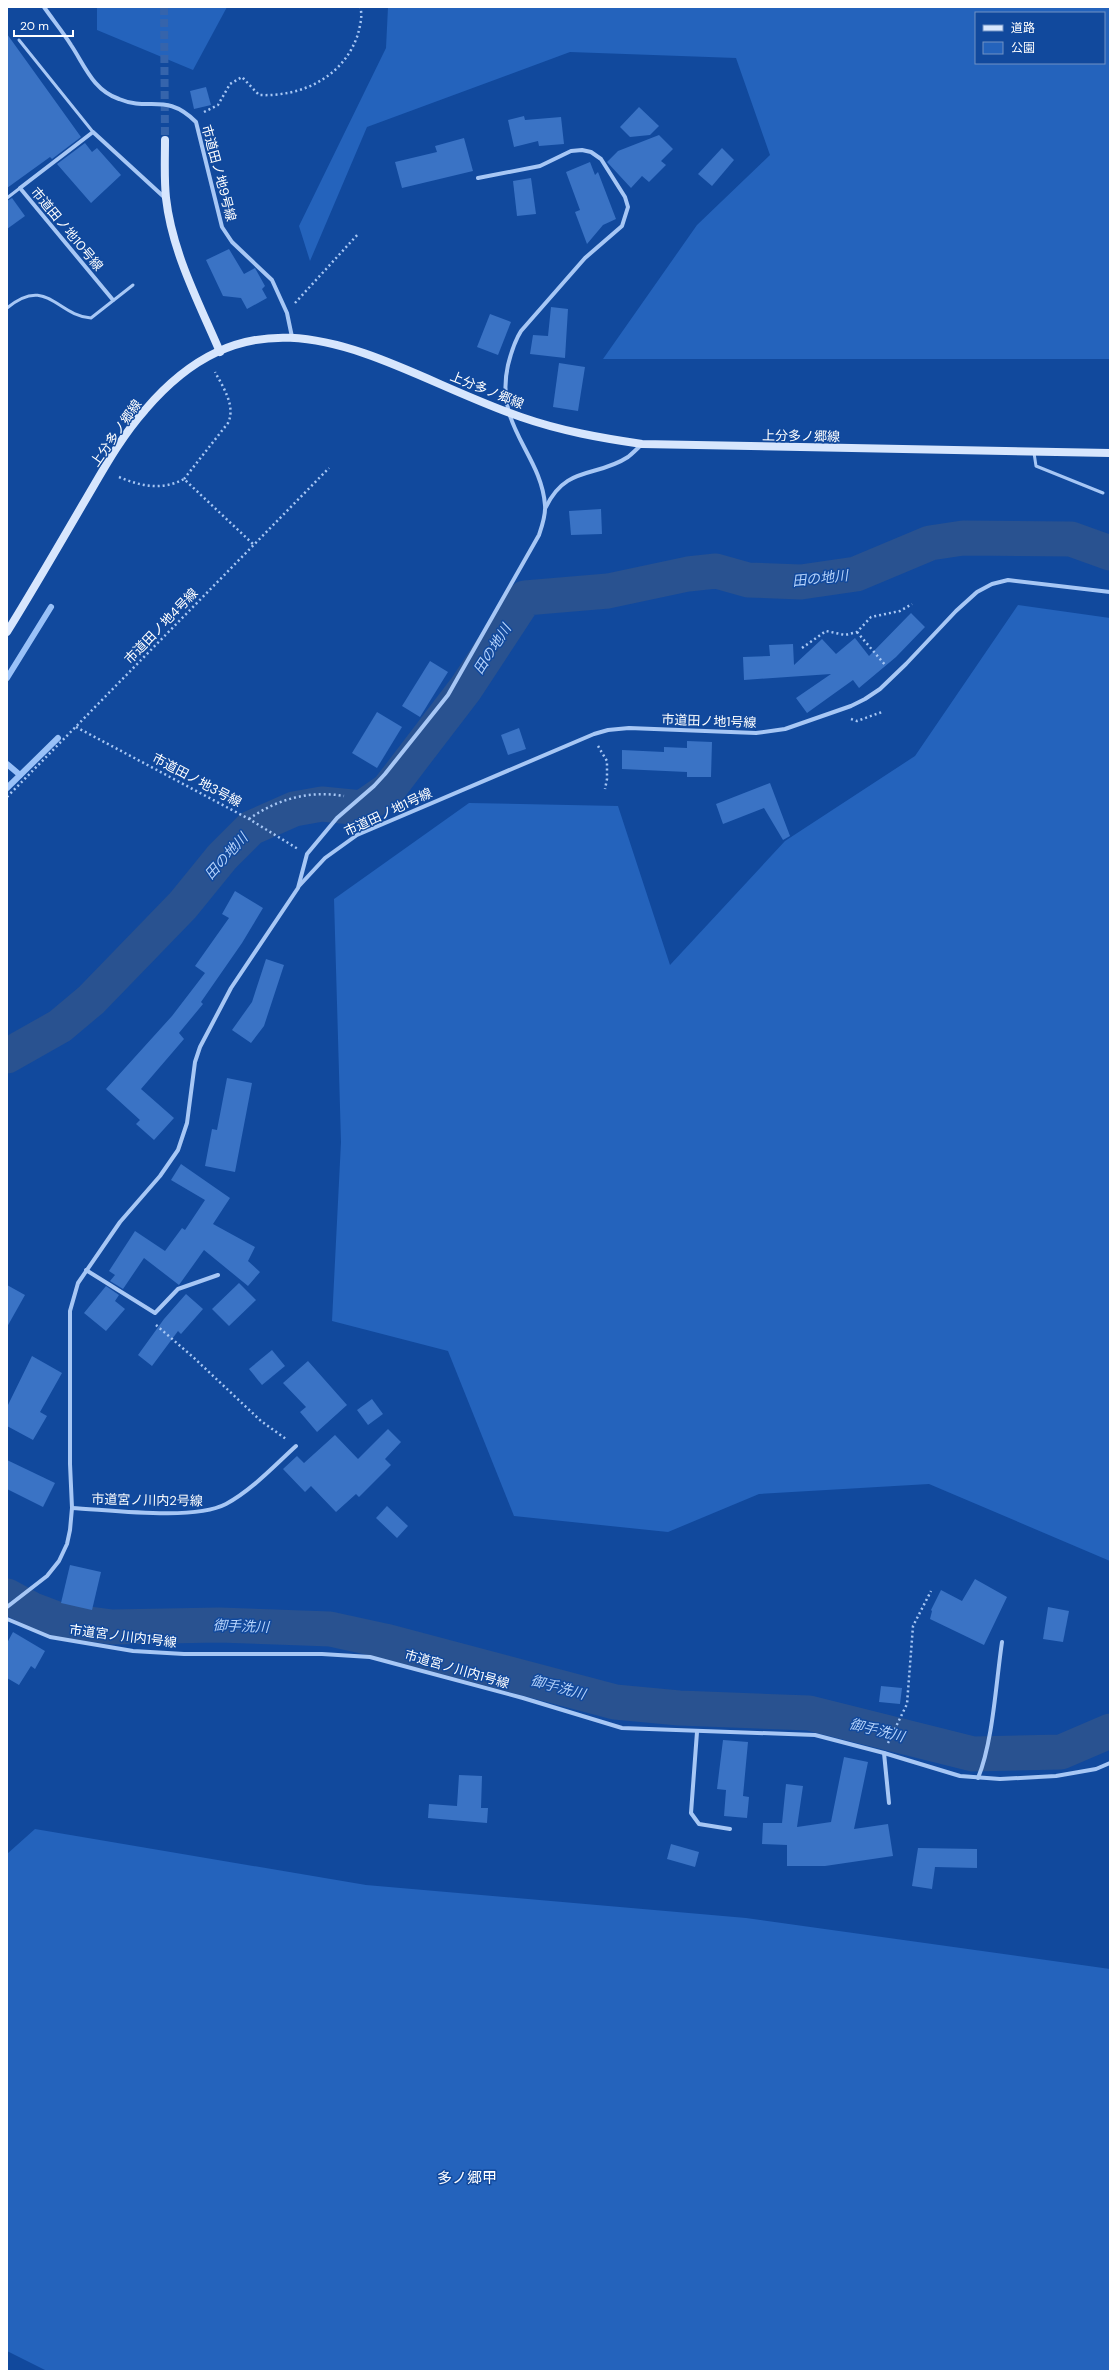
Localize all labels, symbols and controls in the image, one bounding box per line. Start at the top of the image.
scale bar [14,12,73,38]
legend [975,12,1105,64]
text: 20 m [20,18,49,34]
text: 道路 [1011,20,1035,36]
text: 公園 [1011,40,1035,56]
street label: 市道田ノ地9号線 [198,123,240,223]
street label: 市道田ノ地10号線 [27,184,107,274]
street label: 上分多ノ郷線 [448,368,526,412]
street label: 上分多ノ郷線 [87,396,145,470]
street label: 上分多ノ郷線 [762,427,840,445]
water label: 田の地川 [791,566,851,590]
street label: 市道田ノ地4号線 [121,585,201,667]
water label: 田の地川 [469,619,516,677]
street label: 市道田ノ地1号線 [661,711,757,731]
street label: 市道田ノ地3号線 [149,749,245,811]
street label: 市道田ノ地1号線 [341,784,435,840]
water label: 田の地川 [201,828,253,883]
street label: 市道宮ノ川内2号線 [91,1491,203,1509]
water label: 御手洗川 [213,1616,271,1636]
street label: 市道宮ノ川内1号線 [68,1621,178,1651]
street label: 市道宮ノ川内1号線 [403,1646,511,1692]
water label: 御手洗川 [529,1671,589,1703]
water label: 御手洗川 [848,1714,908,1746]
district label: 多ノ郷甲 [437,2168,497,2188]

